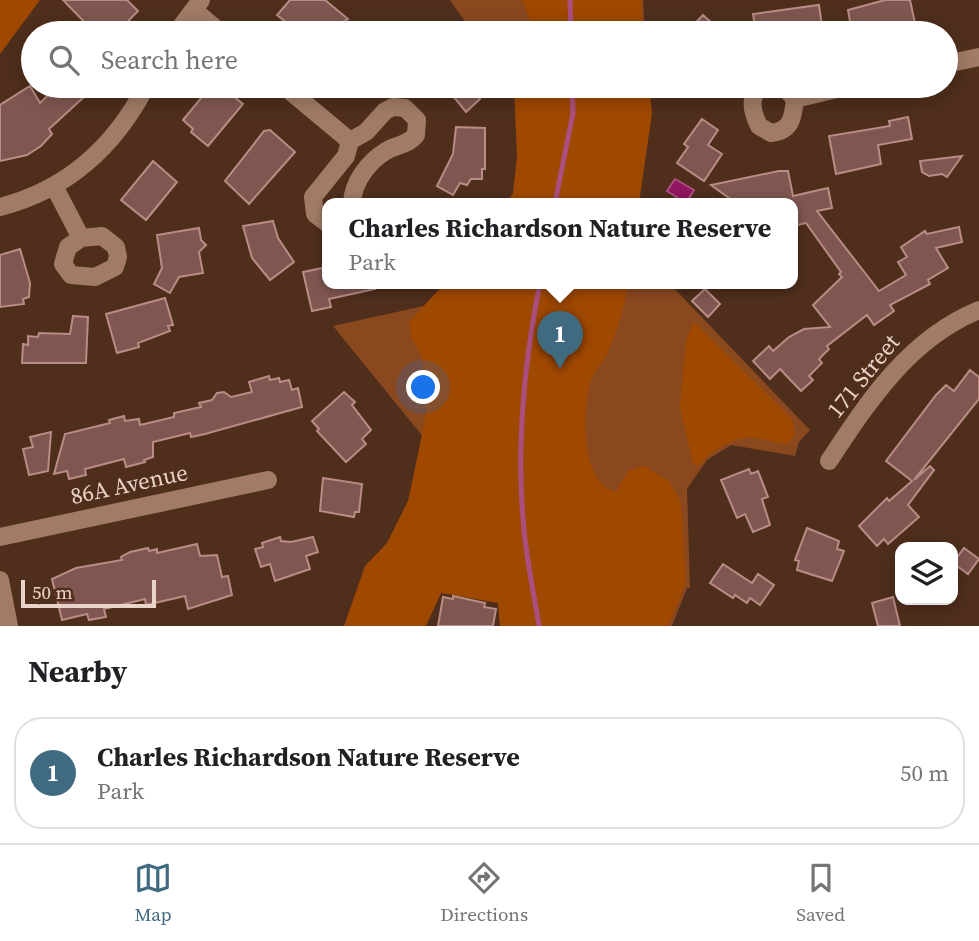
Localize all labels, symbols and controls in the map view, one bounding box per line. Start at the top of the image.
search box [21,21,958,98]
icon: search [45,41,83,79]
text: Search here [101,42,238,78]
popup [322,198,798,289]
text: Charles Richardson Nature Reserve [349,210,771,246]
text: Park [349,246,396,278]
pin: 1 [537,311,583,369]
street label: 171 Street [819,327,907,425]
your location [406,370,440,404]
street label: 86A Avenue [67,456,191,512]
map controls [895,542,958,605]
button: layers [895,542,958,605]
scale bar [21,577,156,609]
text: 50 m [32,579,73,605]
text: Nearby [28,651,127,692]
text: Charles Richardson Nature Reserve [97,739,520,775]
text: 1 [47,757,59,789]
text: 50 m [900,757,949,789]
text: Park [97,775,144,807]
tab: Map [134,859,172,927]
tab: Directions [440,859,528,927]
tab: Saved [796,859,845,927]

